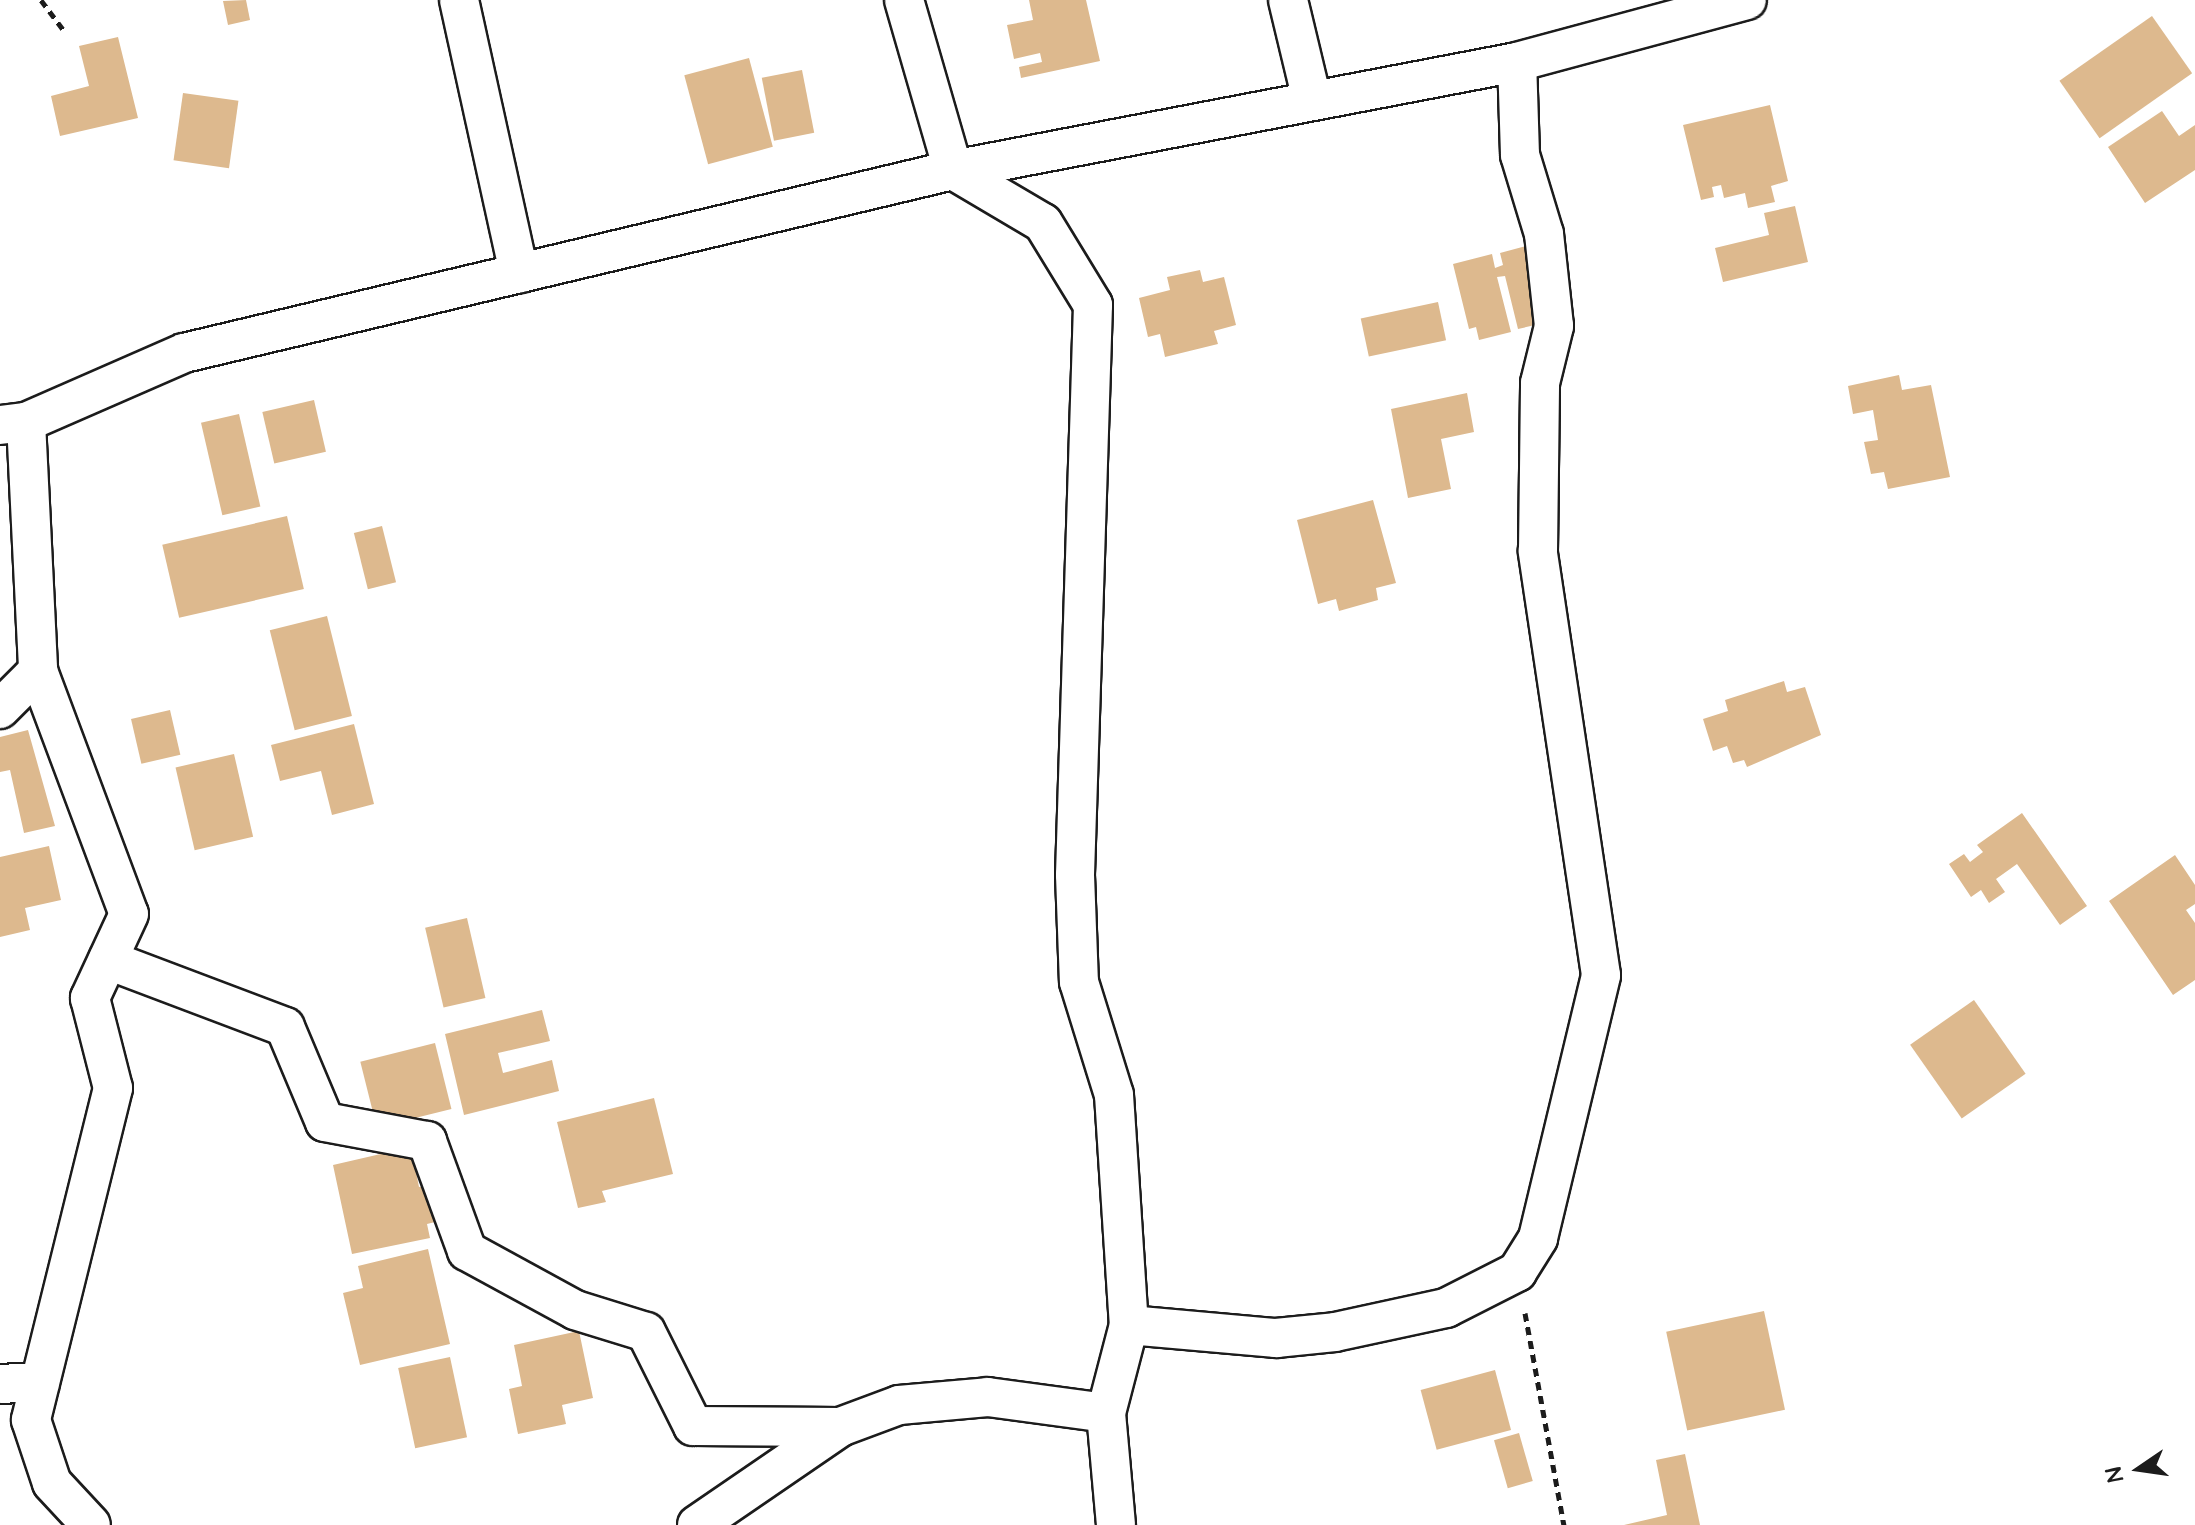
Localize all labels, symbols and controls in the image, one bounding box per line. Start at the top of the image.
north arrow [2099,1429,2179,1509]
text: N [2098,1464,2132,1485]

